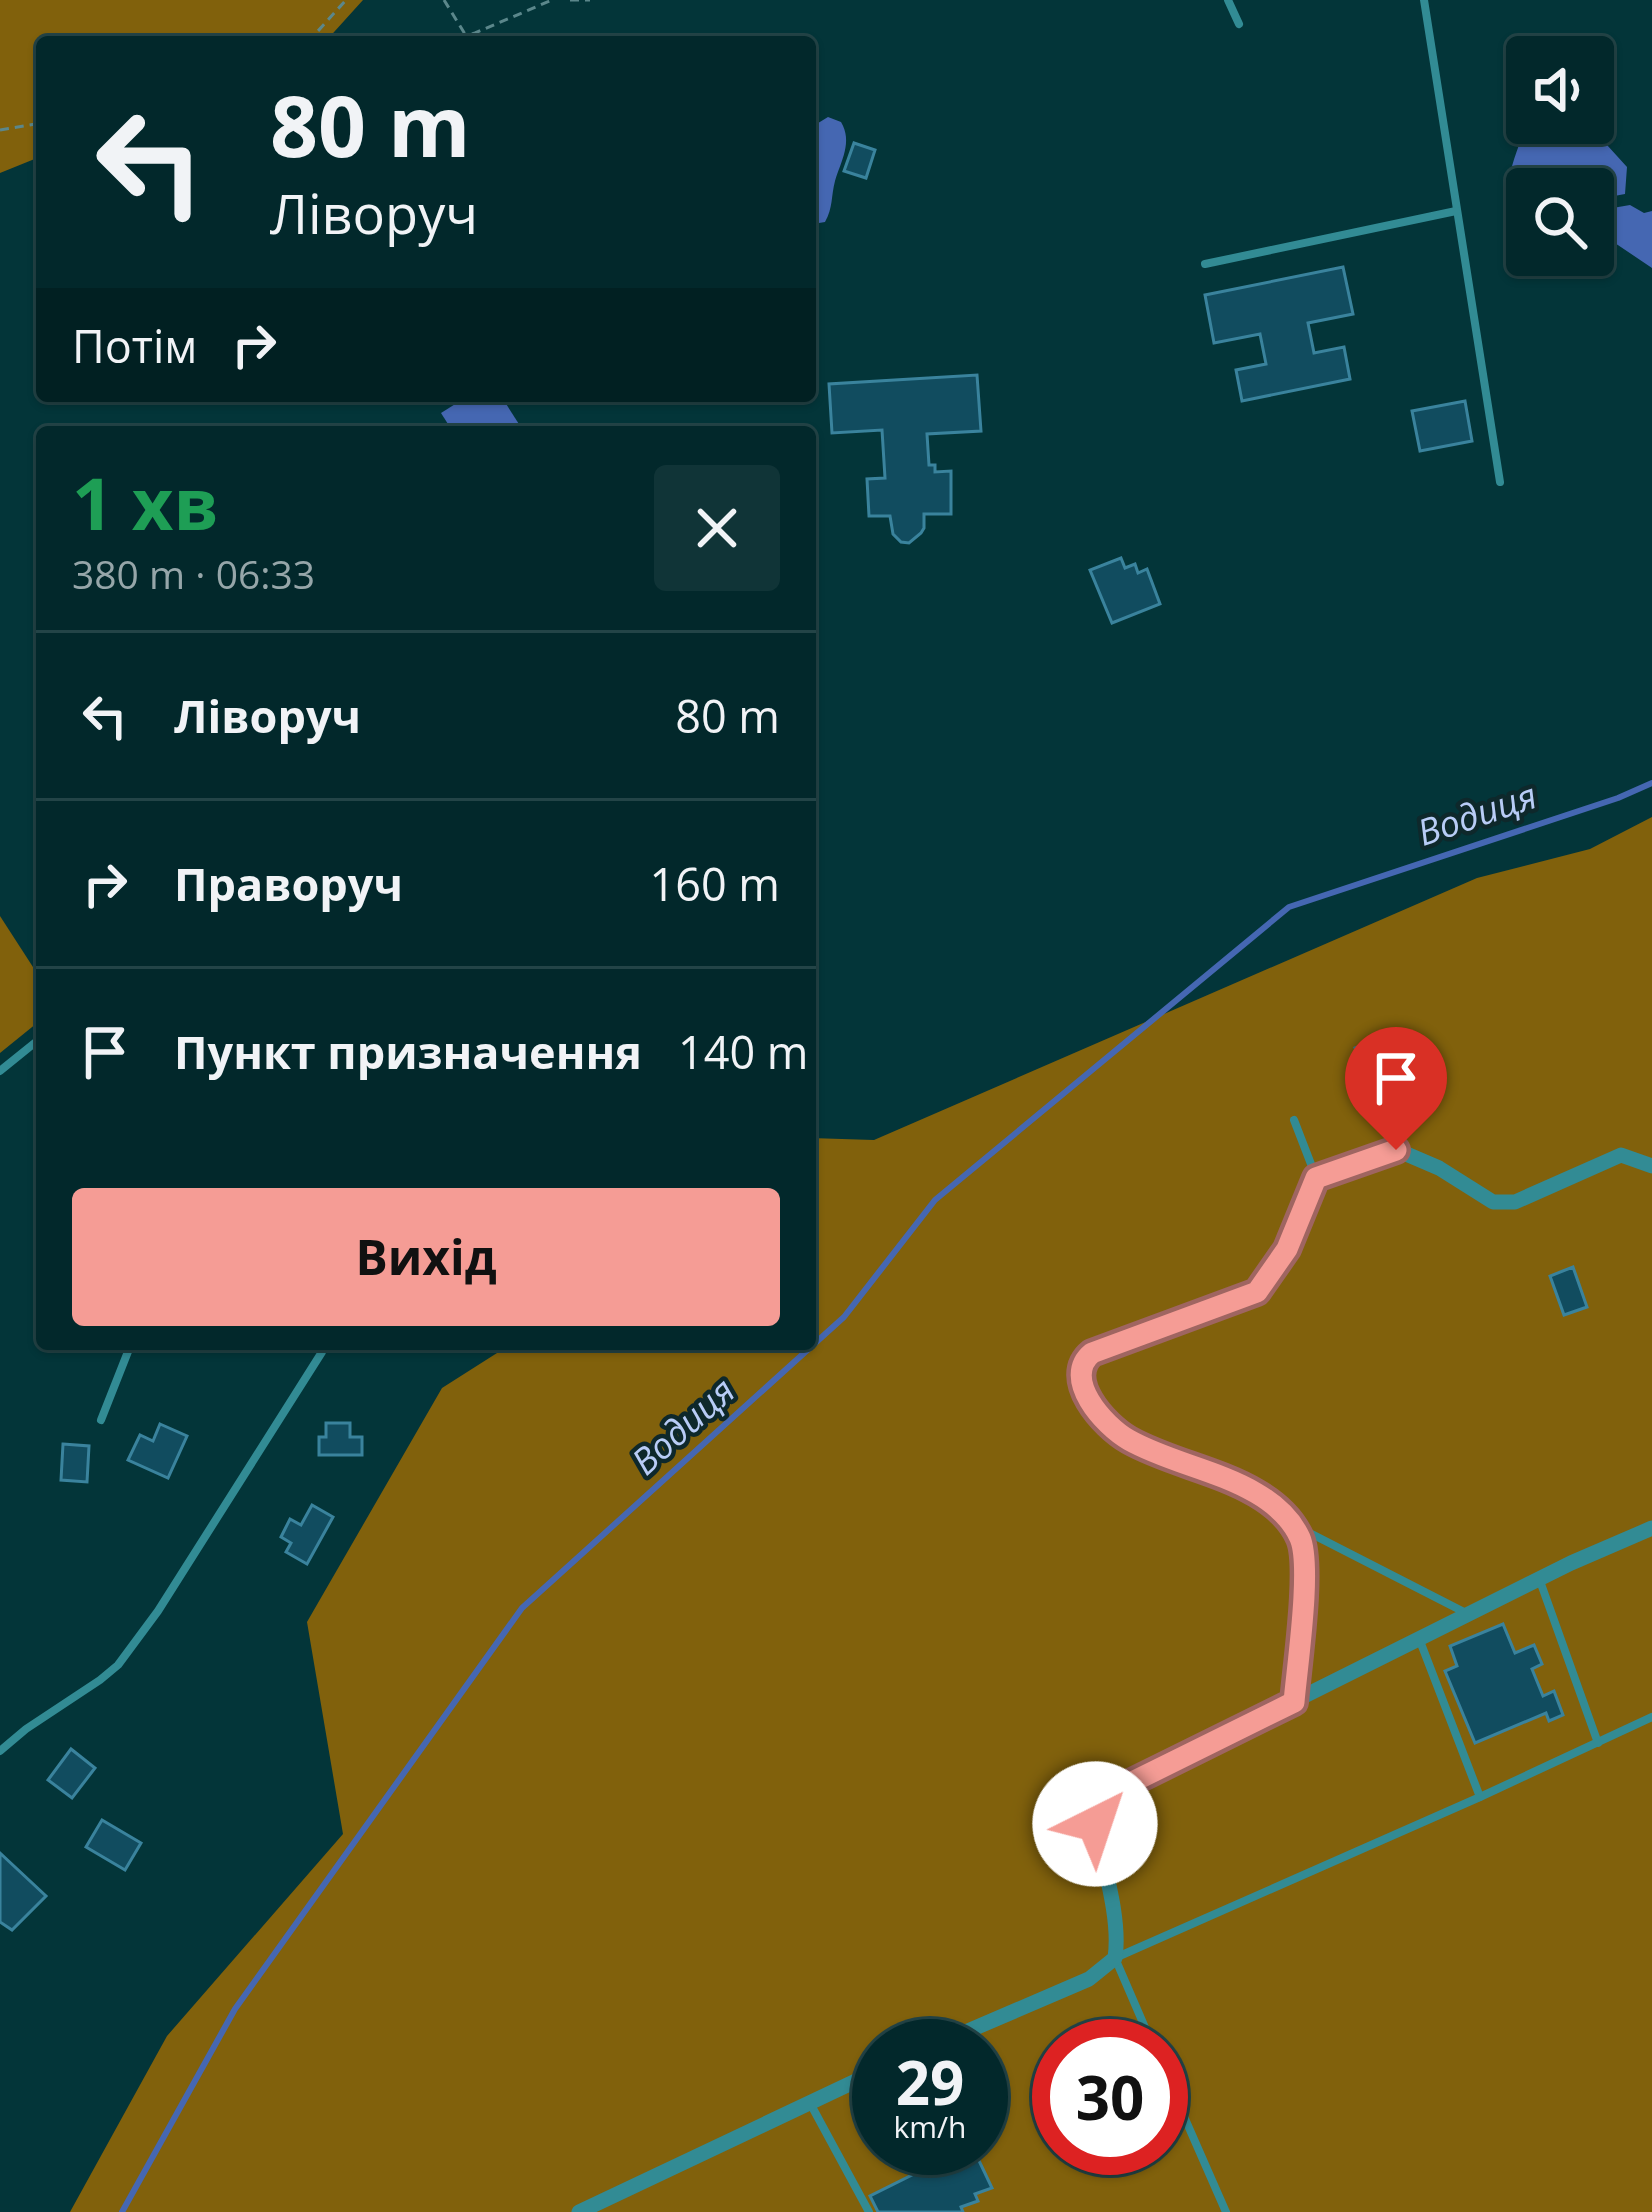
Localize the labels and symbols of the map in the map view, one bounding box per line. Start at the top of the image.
water label: Водиця [1411,770,1543,857]
pin [1345,1027,1447,1150]
water label: Водиця [620,1366,745,1485]
position arrow [1032,1761,1158,1887]
speed limit sign: 30 [1032,2019,1188,2175]

